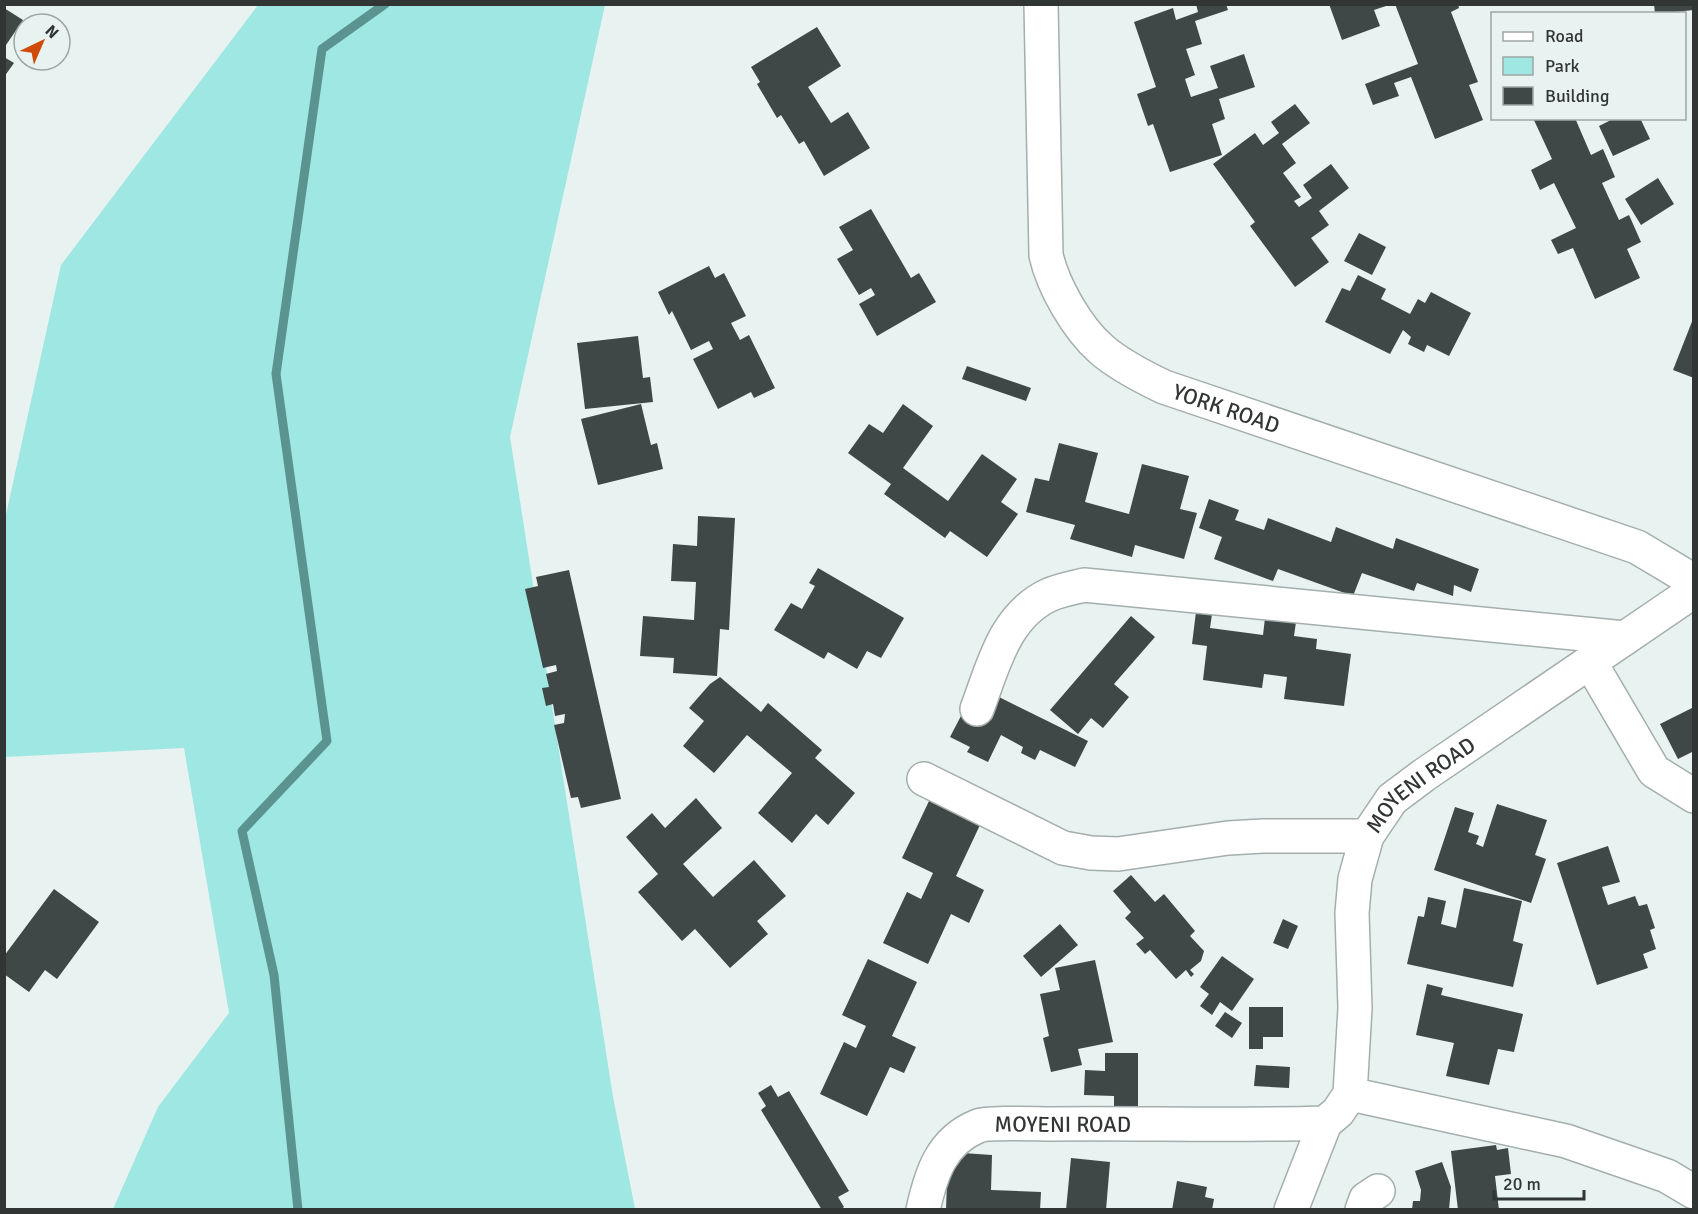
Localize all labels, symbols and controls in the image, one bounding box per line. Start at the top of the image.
north arrow [12,12,72,72]
legend [1491,12,1686,120]
text: N [41,21,63,43]
text: Road [1545,25,1584,47]
text: Park [1545,55,1580,77]
text: Building [1545,85,1609,107]
street label: YORK ROAD [1169,377,1283,439]
street label: MOYENI ROAD [1360,731,1480,838]
street label: MOYENI ROAD [994,1110,1131,1138]
scale bar [1494,1163,1584,1201]
text: 20 m [1503,1173,1541,1195]

